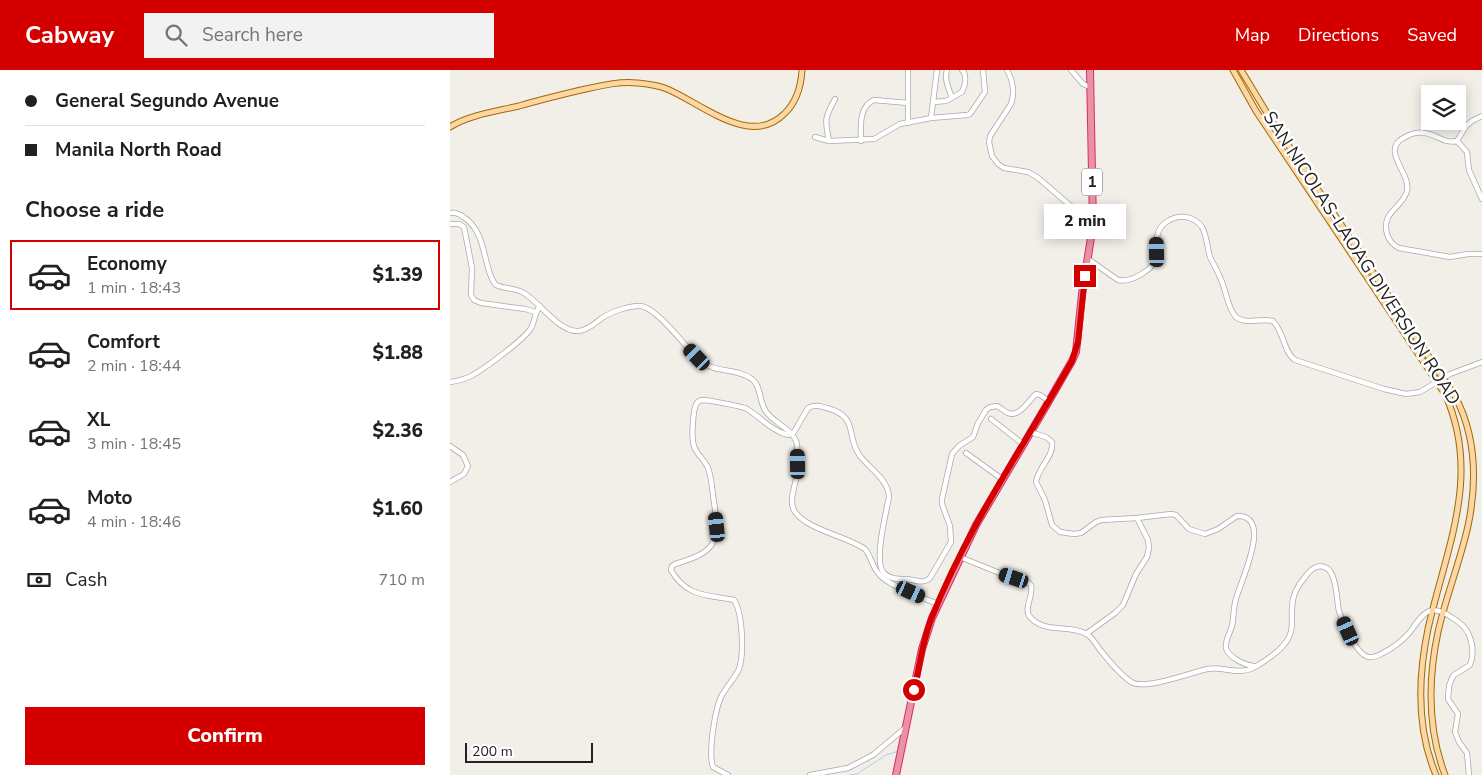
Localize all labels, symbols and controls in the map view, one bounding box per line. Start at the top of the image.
search box [144,13,494,58]
text: Cabway [25,19,114,51]
icon: search [162,21,190,49]
text: Search here [202,22,303,48]
text: Map [1235,23,1270,47]
text: Directions [1298,23,1379,47]
text: Saved [1407,23,1457,47]
map controls [1421,85,1466,130]
button: layers [1421,85,1466,130]
text: General Segundo Avenue [55,88,279,114]
street label: SAN NICOLAS-LAOAG DIVERSION ROAD [1258,107,1466,409]
text: Manila North Road [55,137,222,163]
road number: 1 [1082,168,1102,195]
text: Choose a ride [25,195,164,225]
callout: 2 min [1044,204,1126,238]
text: 2 min [1064,210,1106,232]
car [1149,237,1164,267]
text: Economy [87,251,167,277]
icon: car [27,253,72,298]
text: $1.39 [372,262,423,288]
route end [1074,265,1096,287]
text: 1 min · 18:43 [87,277,181,299]
text: Comfort [87,329,160,355]
icon: car [27,331,72,376]
text: $1.88 [372,340,423,366]
car [681,341,712,373]
text: 2 min · 18:44 [87,355,181,377]
text: XL [87,407,110,433]
icon: car [27,409,72,454]
text: $2.36 [372,418,423,444]
text: 3 min · 18:45 [87,433,181,455]
car [790,449,805,479]
text: Moto [87,485,133,511]
icon: car [27,487,72,532]
text: $1.60 [372,496,423,522]
text: 4 min · 18:46 [87,511,181,533]
car [707,511,726,543]
icon: cash [25,566,53,594]
car [997,566,1030,590]
text: Cash [65,567,107,593]
text: 710 m [378,569,425,591]
car [894,579,927,605]
car [1335,614,1360,648]
route start [903,679,925,701]
button: Confirm [25,707,425,765]
scale bar [465,740,592,763]
text: 200 m [472,742,513,761]

